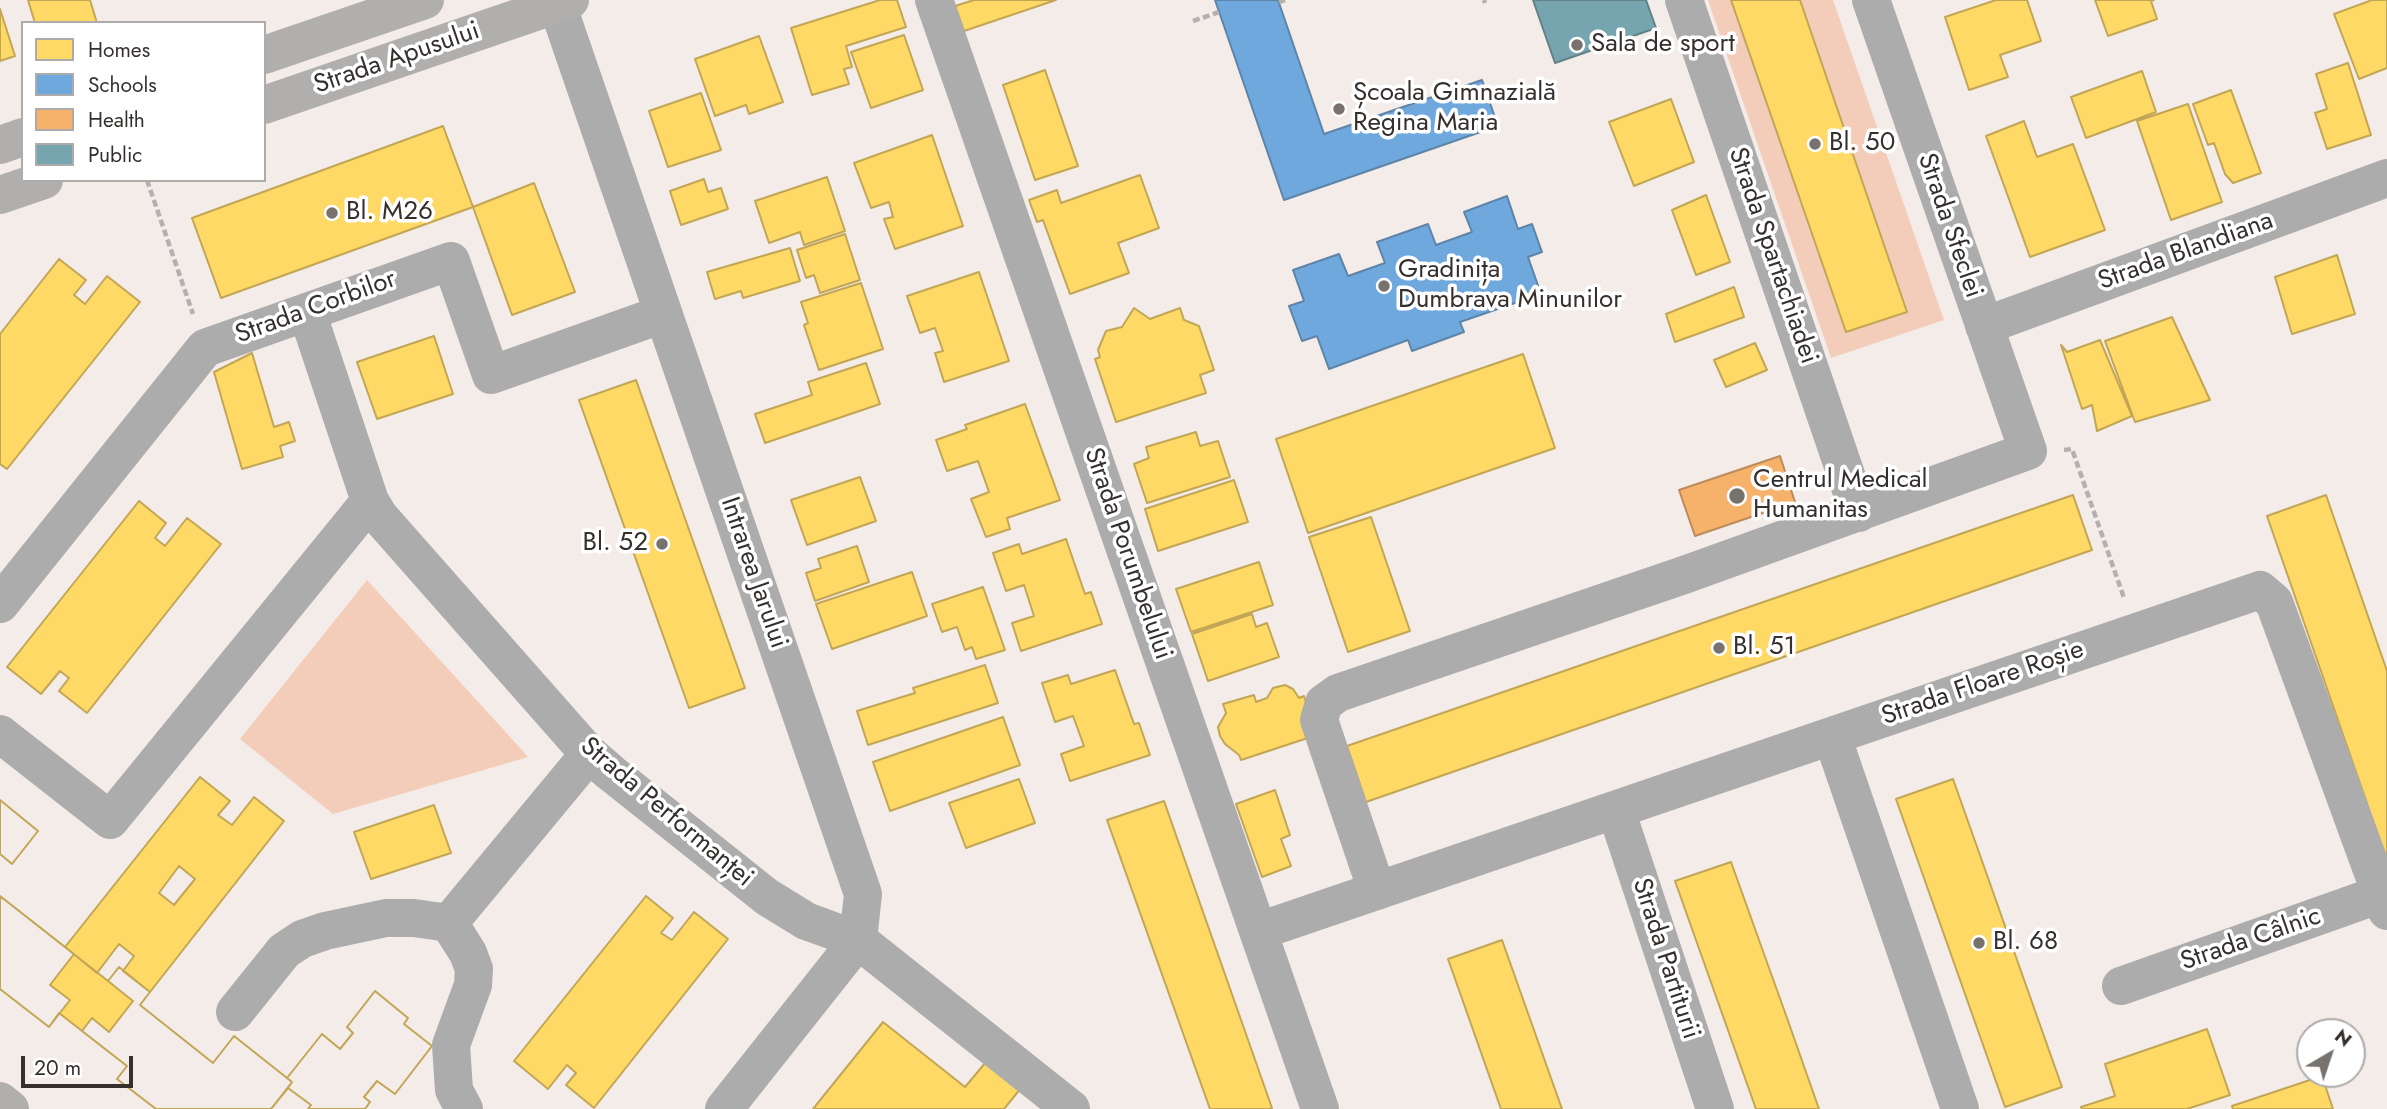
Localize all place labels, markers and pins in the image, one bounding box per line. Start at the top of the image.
place label: Sala de sport [1591,29,1735,61]
marker: Sala de sport [1569,37,1585,53]
place label: Școala Gimnazială Regina Maria [1353,78,1556,140]
marker: Școala Gimnazială Regina Maria [1331,101,1347,117]
place label: Bl. 50 [1829,128,1895,160]
marker: Bl. 50 [1807,136,1823,152]
place label: Bl. M26 [346,197,433,229]
marker: Bl. M26 [324,205,340,221]
place label: Gradinița Dumbrava Minunilor [1398,255,1622,316]
marker: Gradinița Dumbrava Minunilor [1376,278,1392,294]
place label: Centrul Medical Humanitas [1753,465,1927,526]
marker: Centrul Medical Humanitas [1727,486,1747,506]
place label: Bl. 52 [582,528,648,560]
marker: Bl. 52 [654,536,670,552]
place label: Bl. 51 [1733,632,1795,664]
marker: Bl. 51 [1711,640,1727,656]
place label: Bl. 68 [1993,927,2058,959]
marker: Bl. 68 [1971,935,1987,951]

